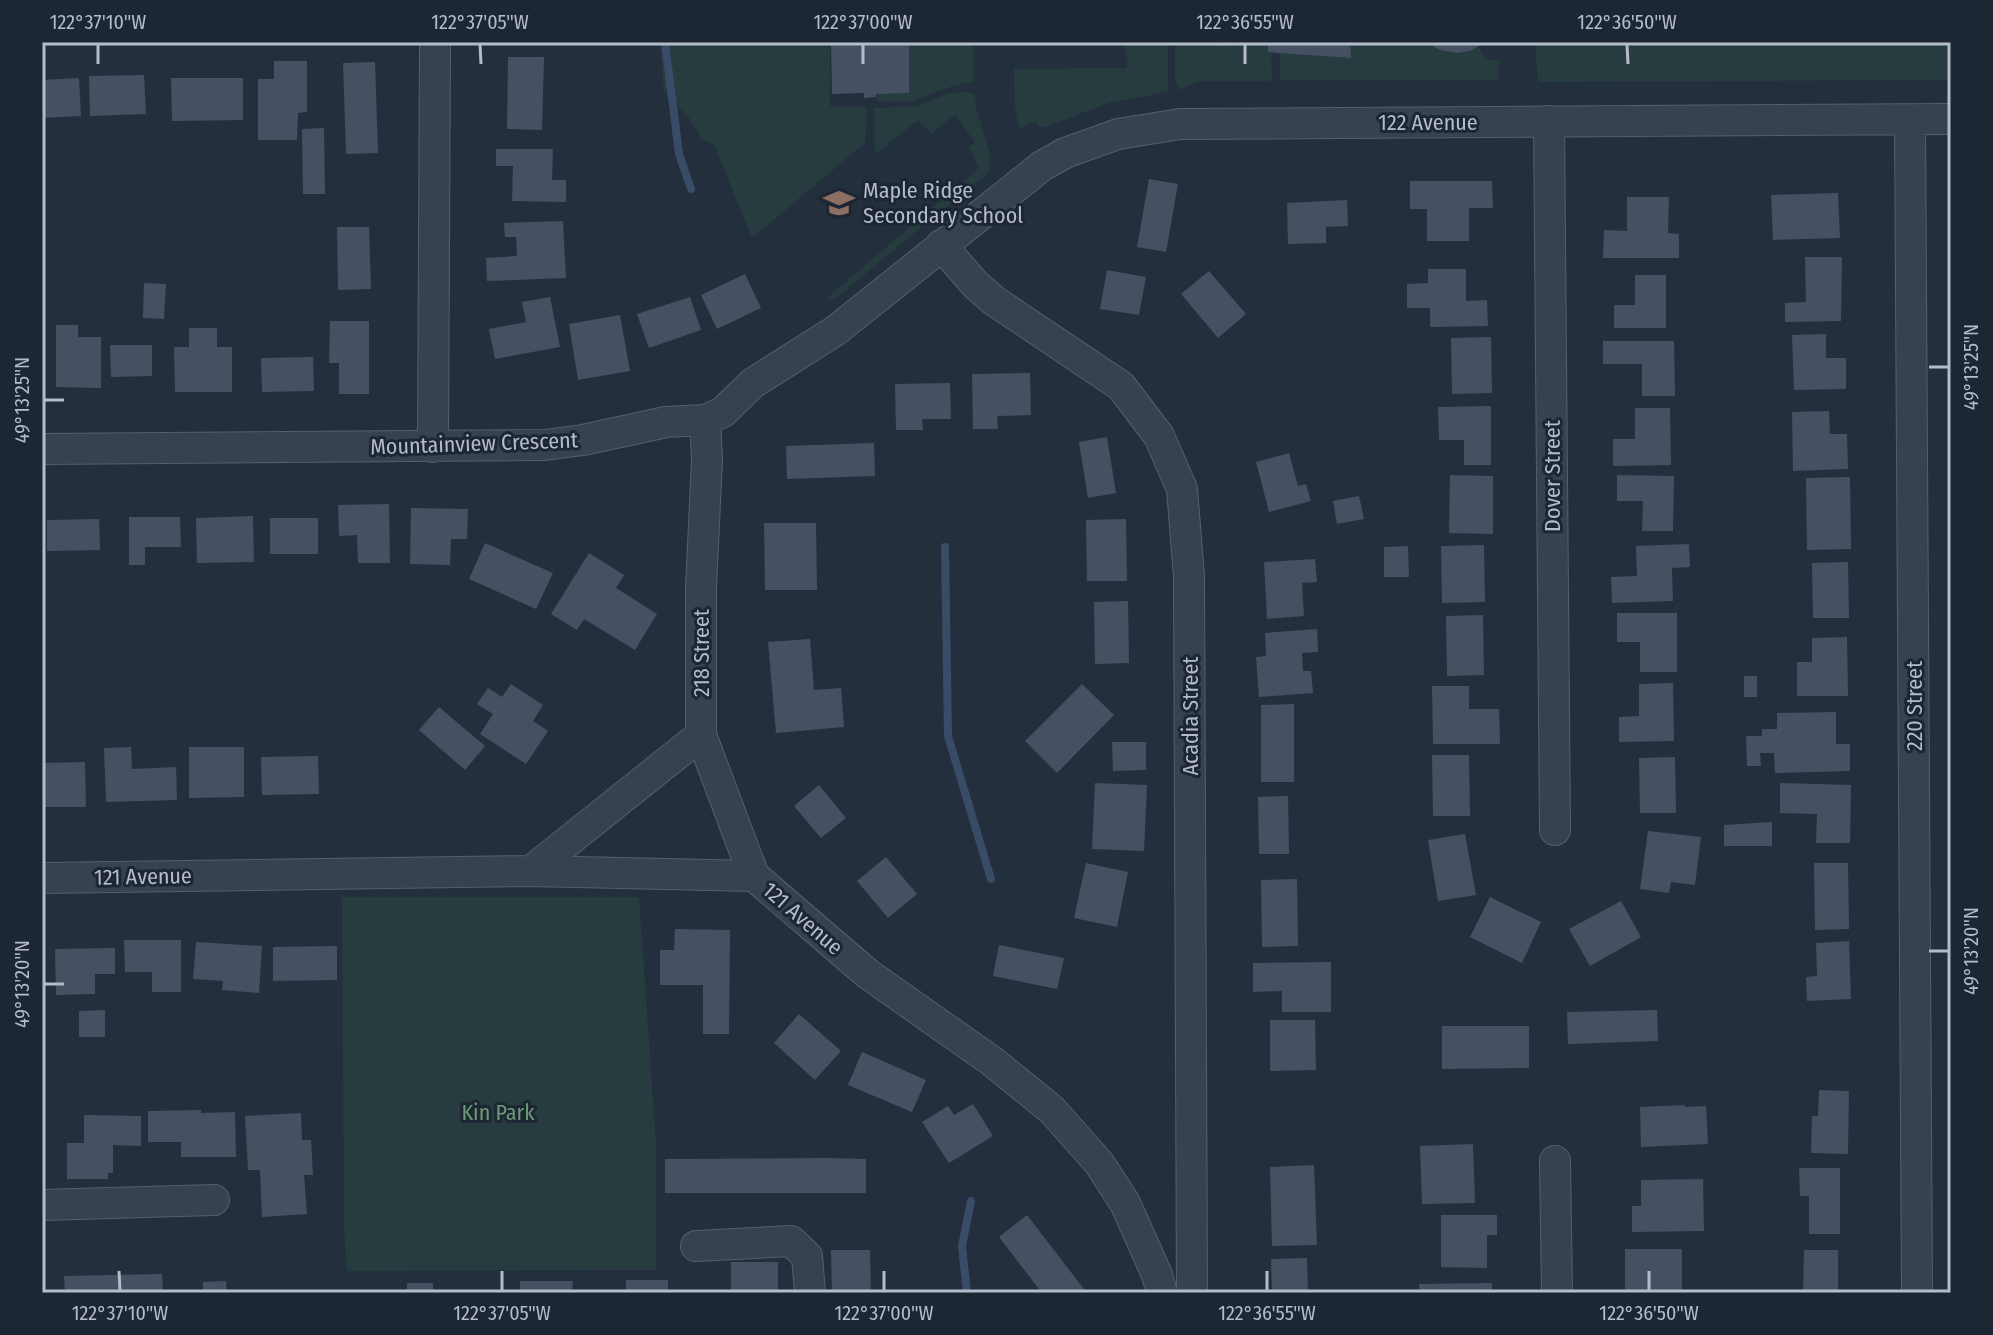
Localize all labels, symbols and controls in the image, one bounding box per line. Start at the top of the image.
text: 122°37'10"W [50,10,146,34]
text: 122°37'05"W [431,10,529,34]
text: 122°37'00"W [813,10,913,34]
text: 122°36'55"W [1196,10,1294,34]
text: 122°36'50"W [1577,10,1677,34]
street label: 122 Avenue [1378,109,1478,136]
place label: Maple Ridge Secondary School [863,177,1023,229]
school or university icon: Maple Ridge Secondary School [822,186,856,220]
text: 49°13'25"N [1959,324,1983,410]
text: 49°13'25"N [10,357,34,443]
street label: Dover Street [1539,419,1566,532]
street label: Mountainview Crescent [370,426,579,461]
street label: 218 Street [688,608,715,697]
street label: Acadia Street [1177,656,1204,775]
street label: 220 Street [1901,660,1928,751]
street label: 121 Avenue [94,862,192,891]
street label: 121 Avenue [757,876,848,961]
text: 49°13'20"N [1959,907,1983,995]
text: 49°13'20"N [10,940,34,1028]
park label: Kin Park [461,1099,535,1126]
text: 122°37'10"W [72,1301,168,1325]
text: 122°37'05"W [453,1301,551,1325]
text: 122°37'00"W [834,1301,934,1325]
text: 122°36'55"W [1218,1301,1316,1325]
text: 122°36'50"W [1599,1301,1699,1325]

